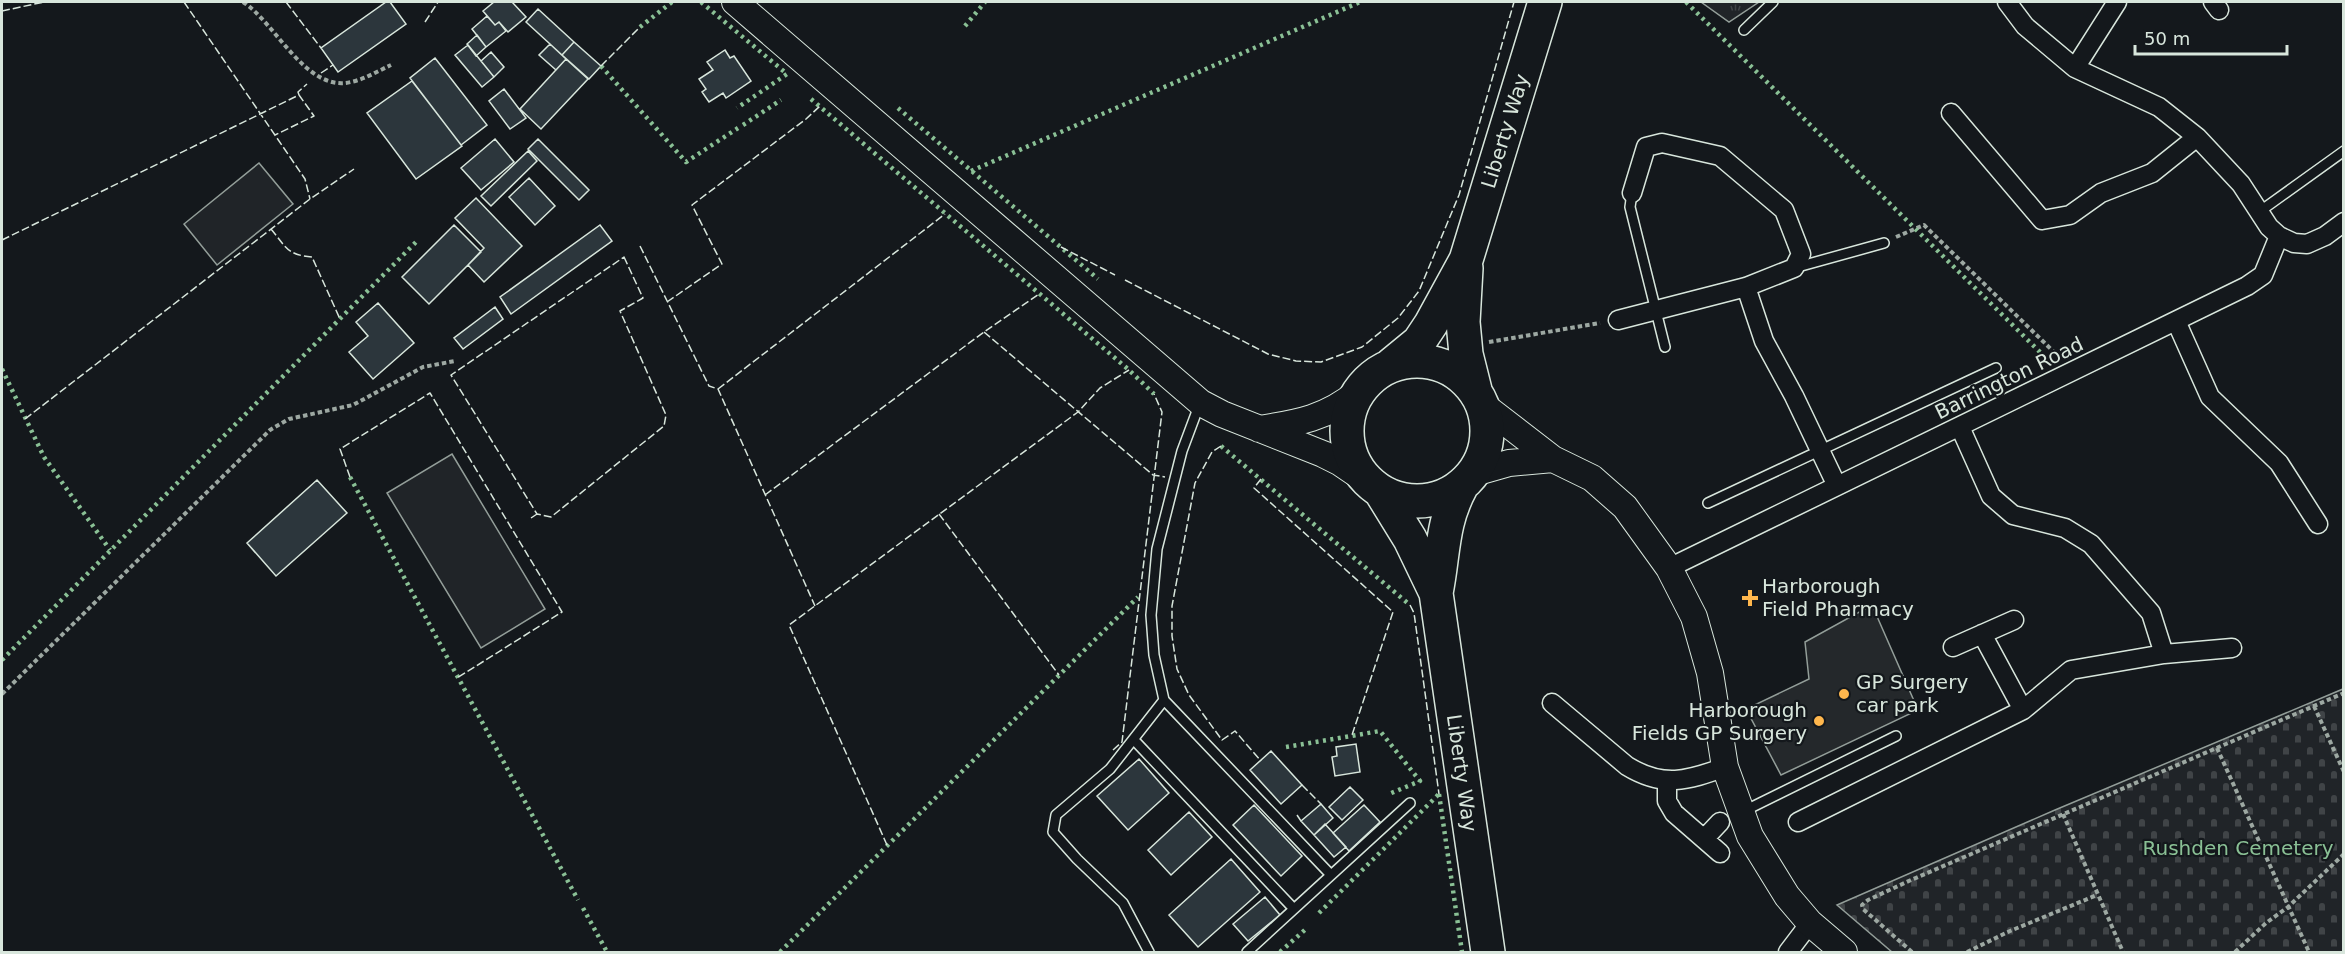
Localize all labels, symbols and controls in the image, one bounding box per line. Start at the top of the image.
scale bar [2135,18,2286,56]
text: 50 m [2144,28,2190,49]
street label: Liberty Way [1476,71,1534,191]
street label: Barrington Road [1931,332,2087,424]
place label: Harborough Field Pharmacy [1762,574,1914,621]
marker: Harborough Field Pharmacy [1743,591,1757,605]
place label: GP Surgery car park [1856,670,1968,717]
marker: GP Surgery car park [1837,687,1851,701]
place label: Harborough Fields GP Surgery [1632,698,1807,745]
street label: Liberty Way [1442,713,1482,834]
marker: Harborough Fields GP Surgery [1812,714,1826,728]
park label: Rushden Cemetery [2142,836,2334,860]

